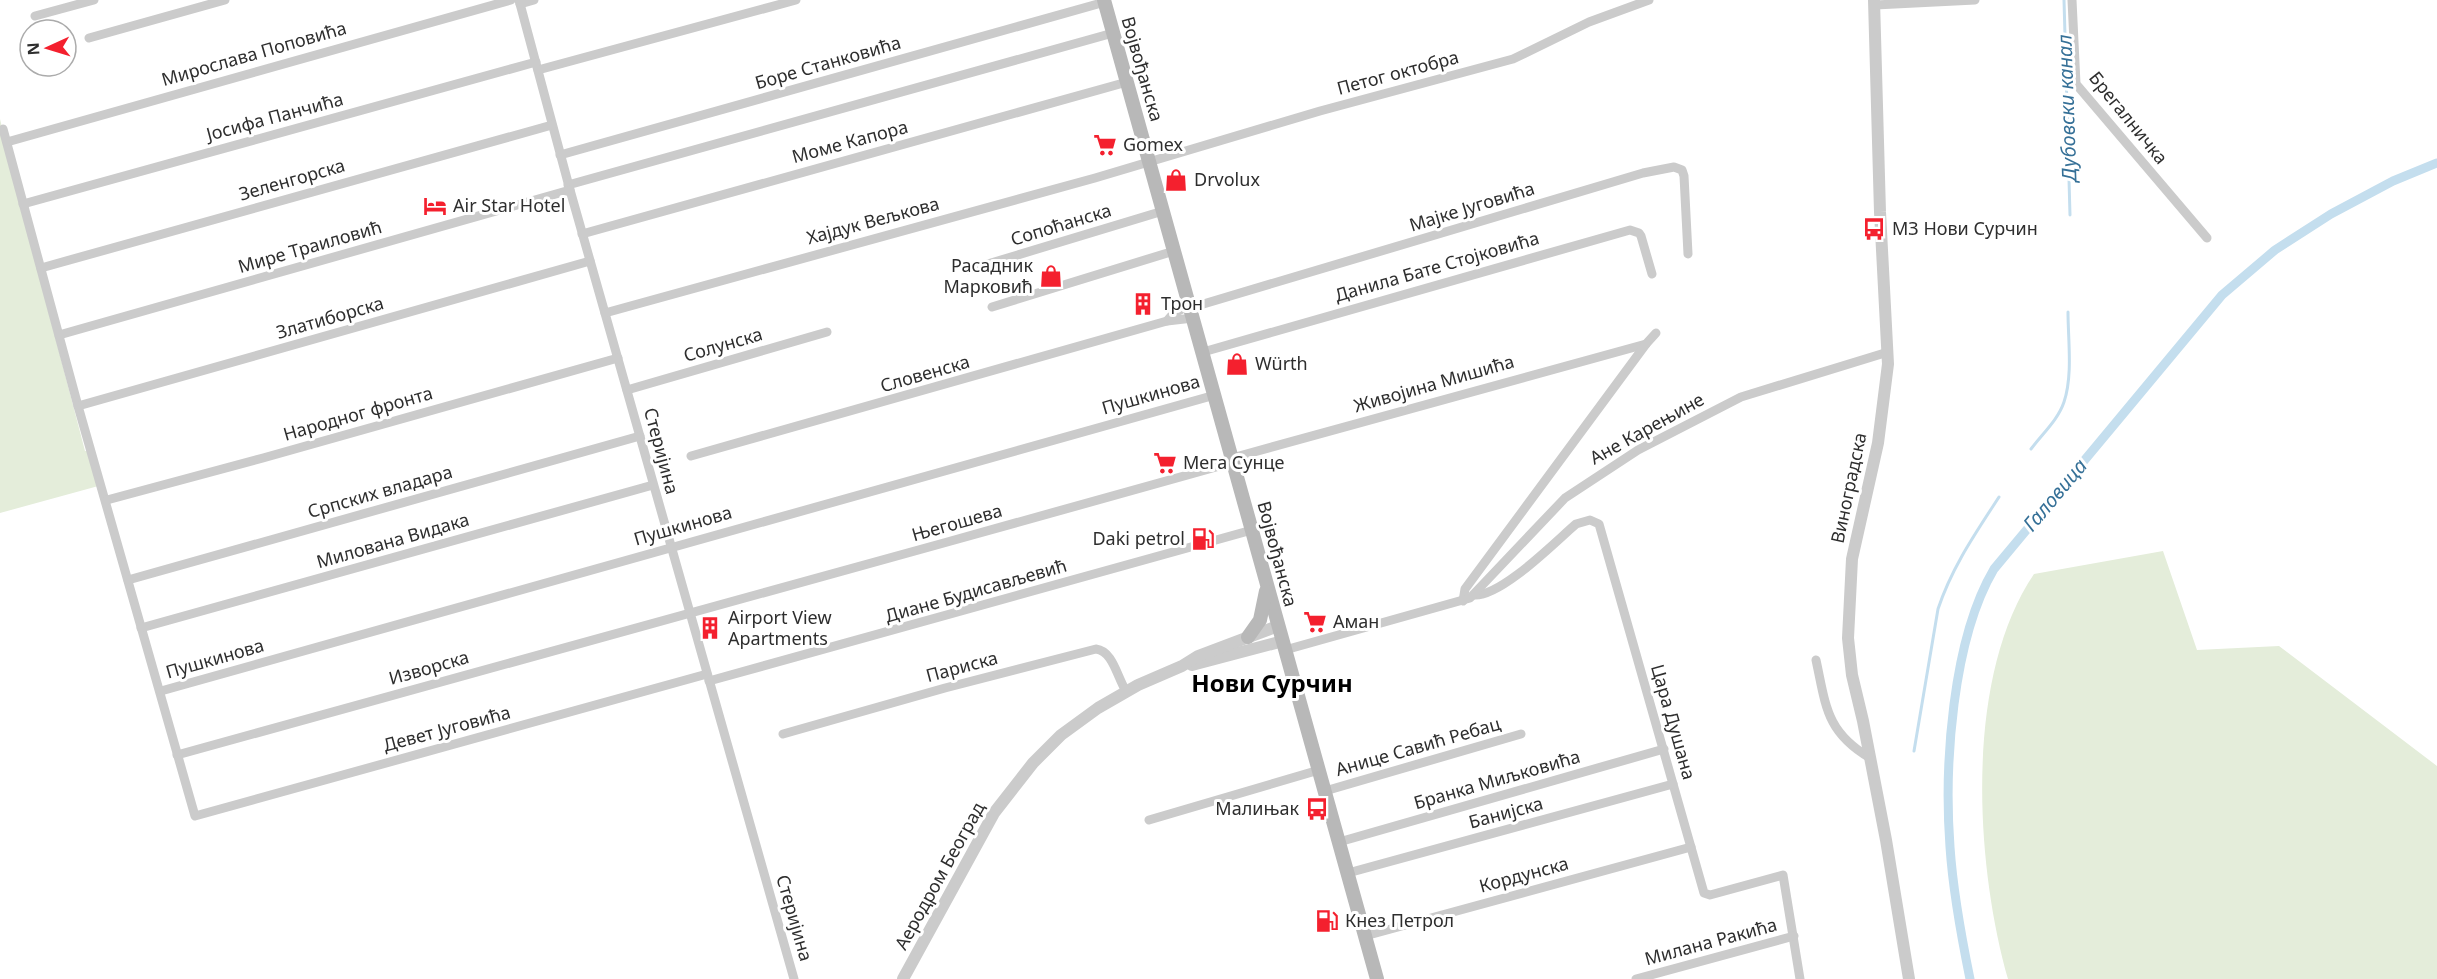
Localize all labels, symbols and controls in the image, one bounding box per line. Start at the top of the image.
street label: Војвођанска [1117,13,1169,124]
street label: Мирослава Поповића [158,15,349,91]
north arrow [18,18,78,78]
street label: Боре Станковића [752,30,903,94]
water label: Дубовски канал [2050,34,2083,184]
text: N [22,42,44,56]
street label: Петог октобра [1334,44,1461,100]
street label: Брегалничка [2084,66,2173,169]
street label: Јосифа Панчића [202,86,346,146]
street label: Моме Капора [789,114,910,168]
supermarket icon: Gomex [1092,132,1118,158]
place label: Gomex [1123,132,1184,156]
street label: Зеленгорска [236,152,348,206]
shop icon: Drvolux [1163,167,1189,193]
place label: Drvolux [1194,167,1260,191]
street label: Мајке Југовића [1406,176,1537,236]
street label: Хајдук Вељкова [804,191,942,249]
hotel icon: Air Star Hotel [422,193,448,219]
place label: Air Star Hotel [453,193,565,217]
street label: Сопоћанска [1007,197,1114,251]
street label: Мире Траиловић [235,214,384,278]
bus stop icon: МЗ Нови Сурчин [1861,216,1887,242]
place label: МЗ Нови Сурчин [1892,216,2038,240]
street label: Данила Бате Стојковића [1332,225,1542,307]
place label: Расадник Марковић [943,253,1033,298]
shop icon: Расадник Марковић [1038,263,1064,289]
street label: Златиборска [273,290,386,344]
building icon: Трон [1130,291,1156,317]
place label: Трон [1161,291,1203,315]
street label: Солунска [680,321,765,367]
street label: Словенска [877,349,972,397]
street label: Живојина Мишића [1351,349,1517,417]
shop icon: Würth [1224,351,1250,377]
place label: Würth [1255,351,1308,375]
street label: Пушкинова [1099,369,1203,420]
street label: Народног фронта [280,380,435,446]
street label: Ане Карењине [1585,387,1708,469]
street label: Стеријина [639,405,685,497]
street label: Виноградска [1825,430,1871,545]
supermarket icon: Мега Сунце [1152,450,1178,476]
place label: Мега Сунце [1183,450,1285,474]
water label: Галовица [2016,453,2093,537]
street label: Српских владара [305,459,455,523]
street label: Његошева [909,498,1005,546]
street label: Војвођанска [1252,498,1304,609]
street label: Пушкинова [631,500,735,551]
street label: Милована Видака [314,507,472,573]
place label: Daki petrol [1092,526,1185,550]
fuel station icon: Daki petrol [1190,526,1216,552]
street label: Диане Будисављевић [882,553,1069,627]
place label: Airport View Apartments [728,605,832,650]
supermarket icon: Аман [1302,609,1328,635]
place label: Аман [1333,609,1379,633]
building icon: Airport View Apartments [697,615,723,641]
street label: Пушкинова [163,633,267,684]
street label: Изворска [386,644,472,690]
street label: Париска [923,645,1000,687]
street label: Цара Душана [1646,661,1702,782]
district label: Нови Сурчин [1191,666,1353,699]
street label: Девет Југовића [380,700,513,757]
street label: Анице Савић Ребац [1333,711,1503,781]
street label: Бранка Миљковића [1411,744,1583,814]
street label: Банијска [1466,791,1546,833]
place label: Малињак [1215,796,1299,820]
bus stop icon: Малињак [1304,796,1330,822]
street label: Аеродром Београд [889,797,990,954]
street label: Кордунска [1476,851,1571,897]
street label: Стеријина [771,872,819,964]
fuel station icon: Кнез Петрол [1314,908,1340,934]
place label: Кнез Петрол [1345,908,1454,932]
street label: Милана Ракића [1642,912,1780,970]

